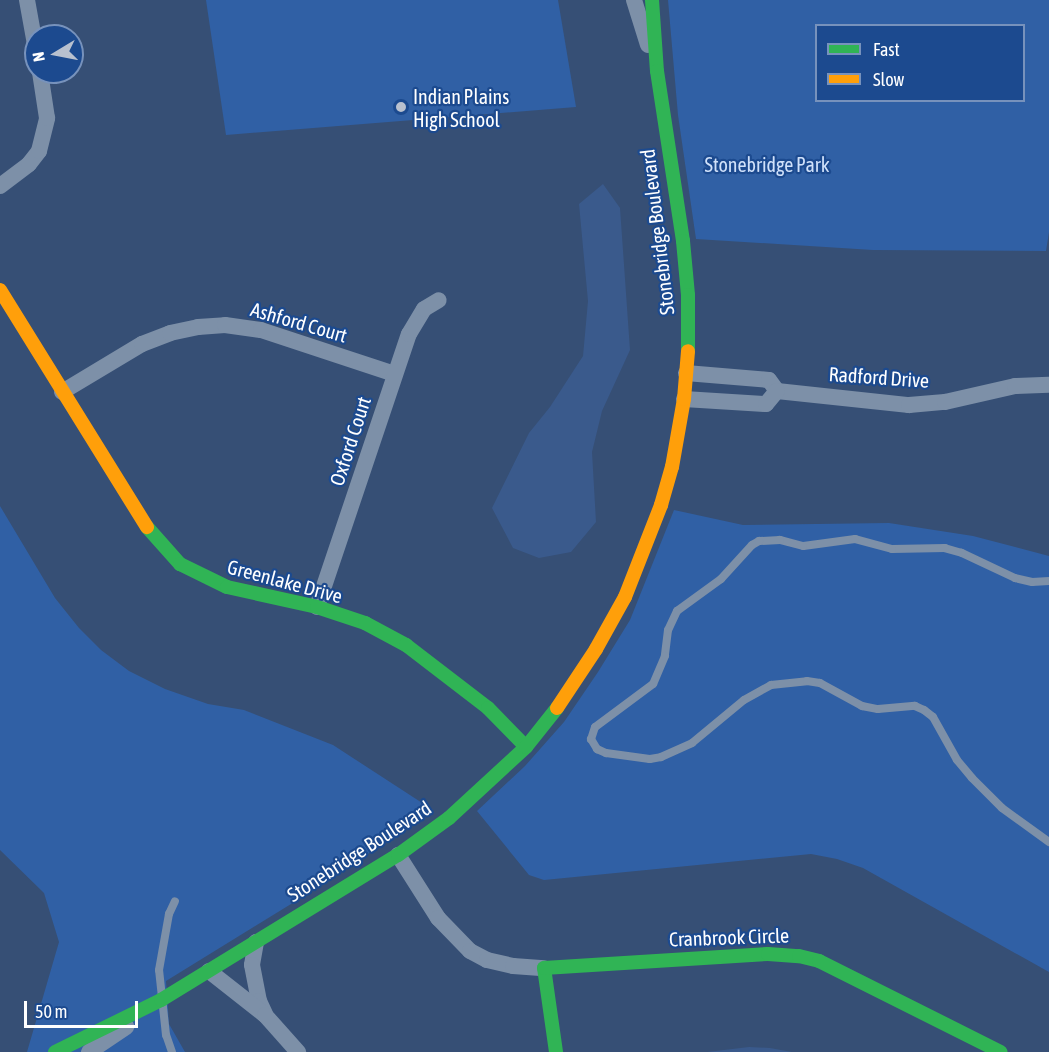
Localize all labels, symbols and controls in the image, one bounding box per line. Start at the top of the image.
north arrow [24,24,84,84]
legend [815,24,1025,102]
text: Fast [873,39,900,60]
text: N [29,51,48,63]
text: Slow [873,69,904,90]
place label: Indian Plains High School [413,84,509,131]
marker: Indian Plains High School [394,100,408,114]
street label: Stonebridge Boulevard [635,148,679,316]
park label: Stonebridge Park [704,152,830,176]
street label: Ashford Court [248,297,350,347]
street label: Radford Drive [828,362,930,392]
street label: Oxford Court [324,393,376,489]
street label: Greenlake Drive [225,554,345,608]
street label: Stonebridge Boulevard [282,795,436,907]
street label: Cranbrook Circle [668,923,790,951]
scale bar [27,989,141,1027]
text: 50 m [35,1001,67,1022]

